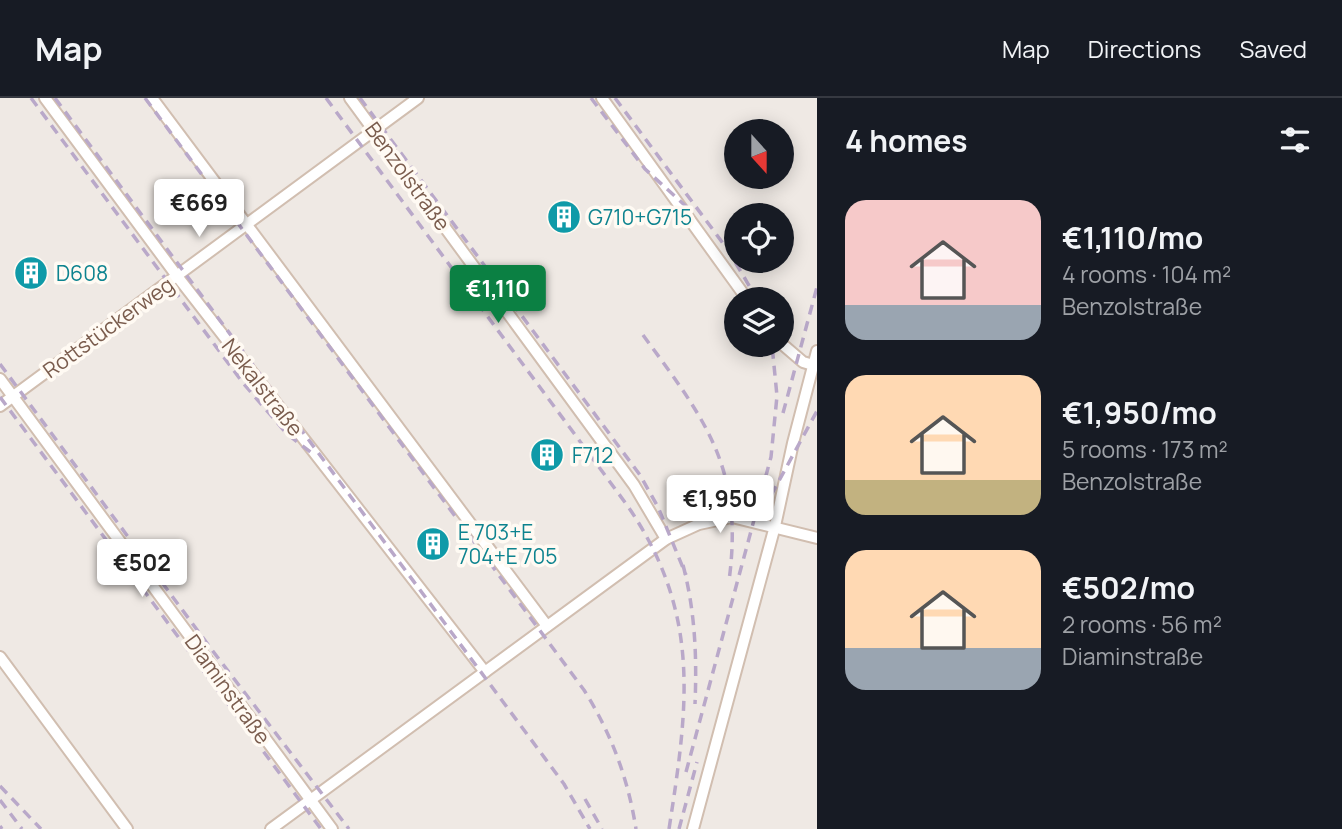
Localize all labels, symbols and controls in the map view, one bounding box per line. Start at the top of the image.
text: Map [35,26,103,71]
text: Map [1002,32,1050,65]
text: Directions [1088,32,1201,65]
text: Saved [1239,32,1307,65]
street label: Benzolstraße [359,116,457,236]
north arrow [724,119,794,189]
map controls [724,119,794,357]
text: 4 homes [845,120,968,161]
icon: filters [1276,121,1314,159]
pin: €669 [158,180,240,239]
text: €669 [170,186,228,218]
building icon: G710+G715 [545,198,583,236]
place label: G710+G715 [588,203,692,231]
button: locate [724,203,794,273]
text: €1,110/mo [1062,217,1203,258]
icon: home [901,228,985,312]
building icon: D608 [12,254,50,292]
text: 4 rooms · 104 m² [1062,258,1231,290]
place label: D608 [56,259,108,287]
pin: €1,110 [441,266,555,325]
street label: Rottstückerweg [37,270,179,384]
text: €1,110 [466,272,530,304]
button: layers [724,287,794,357]
text: Benzolstraße [1062,290,1202,322]
street label: Nekalstraße [216,332,310,442]
text: €1,950/mo [1062,392,1217,433]
icon: home [901,403,985,487]
text: 5 rooms · 173 m² [1062,433,1228,465]
building icon: F712 [528,436,566,474]
place label: F712 [572,441,613,469]
text: Benzolstraße [1062,465,1202,497]
pin: €1,950 [663,476,777,535]
text: €1,950 [683,482,757,514]
place label: E 703+E 704+E 705 [458,518,558,570]
building icon: E 703+E 704+E 705 [414,525,452,563]
pin: €502 [101,540,183,599]
text: €502 [113,546,171,578]
text: €502/mo [1062,567,1195,608]
icon: home [901,578,985,662]
text: 2 rooms · 56 m² [1062,608,1222,640]
street label: Diaminstraße [179,629,277,749]
text: Diaminstraße [1062,640,1203,672]

